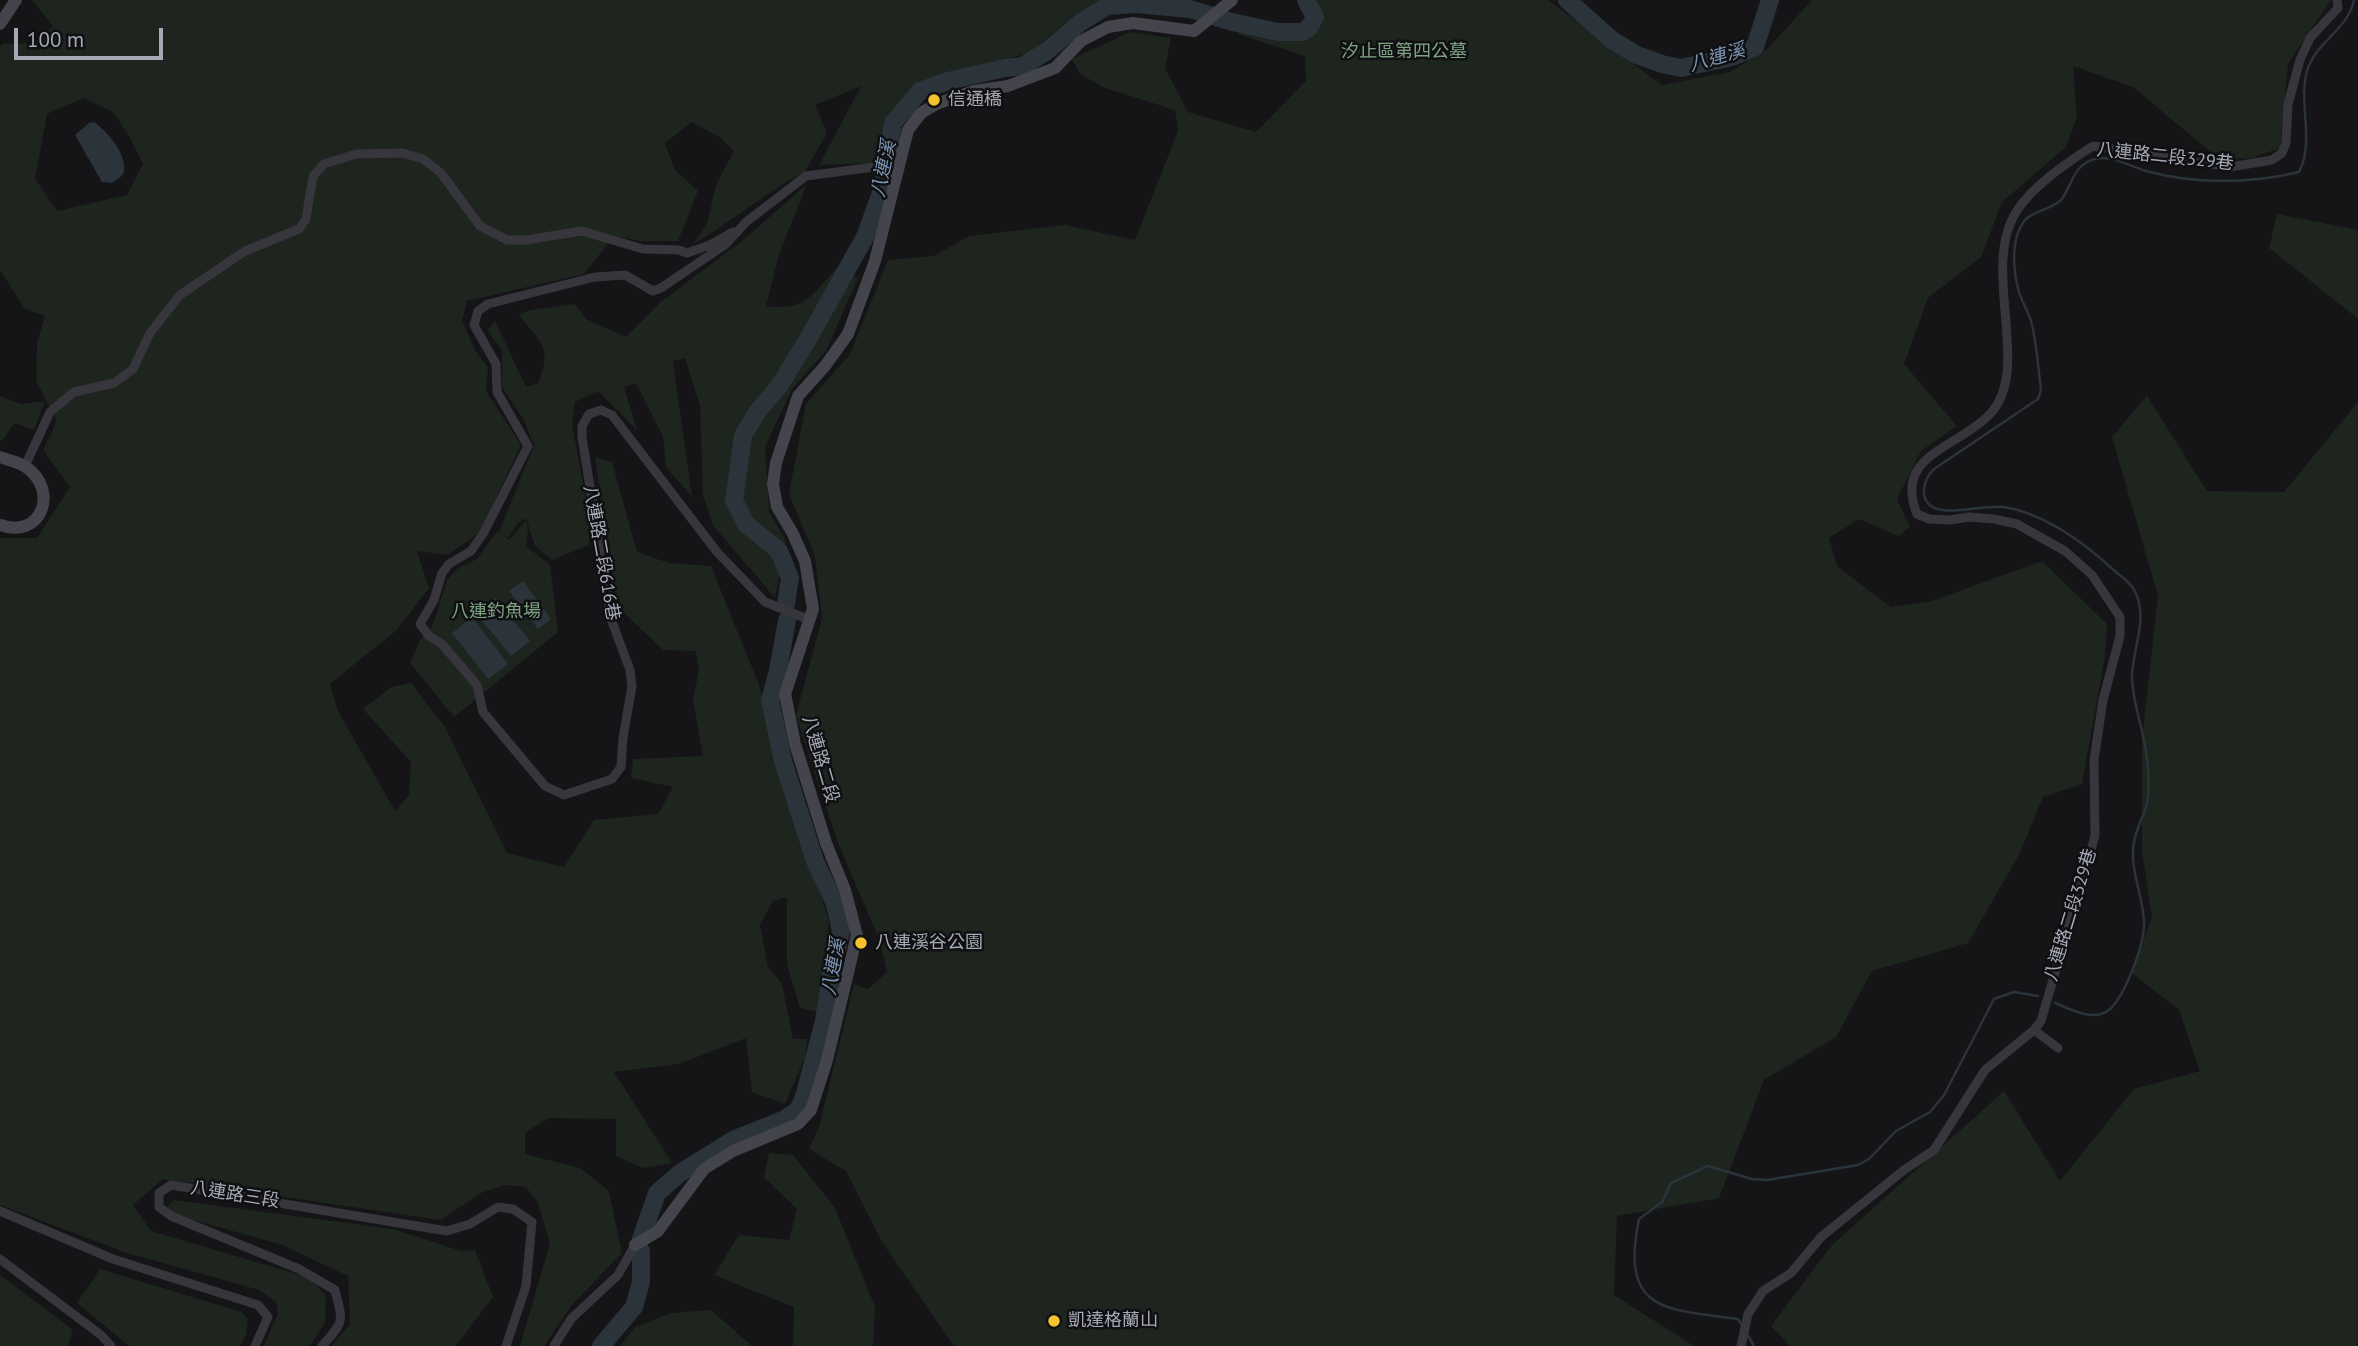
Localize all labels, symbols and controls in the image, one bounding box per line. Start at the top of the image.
scale bar [18,14,166,58]
text: 100 m [27,26,84,53]
water label: 八連溪 [1686,39,1748,77]
park label: 汐止區第四公墓 [1341,41,1467,63]
place label: 信通橋 [948,89,1002,111]
marker: 信通橋 [926,92,942,108]
water label: 八連溪 [867,139,901,199]
street label: 八連路二段329巷 [2096,139,2234,175]
street label: 八連路二段616巷 [578,483,624,623]
park label: 八連釣魚場 [451,601,541,623]
street label: 八連路二段 [797,713,843,805]
street label: 八連路二段329巷 [2041,846,2101,984]
place label: 八連溪谷公園 [875,932,983,954]
marker: 八連溪谷公園 [853,935,869,951]
water label: 八連溪 [818,937,850,997]
street label: 八連路三段 [189,1177,281,1213]
place label: 凱達格蘭山 [1068,1310,1158,1332]
marker: 凱達格蘭山 [1046,1313,1062,1329]

